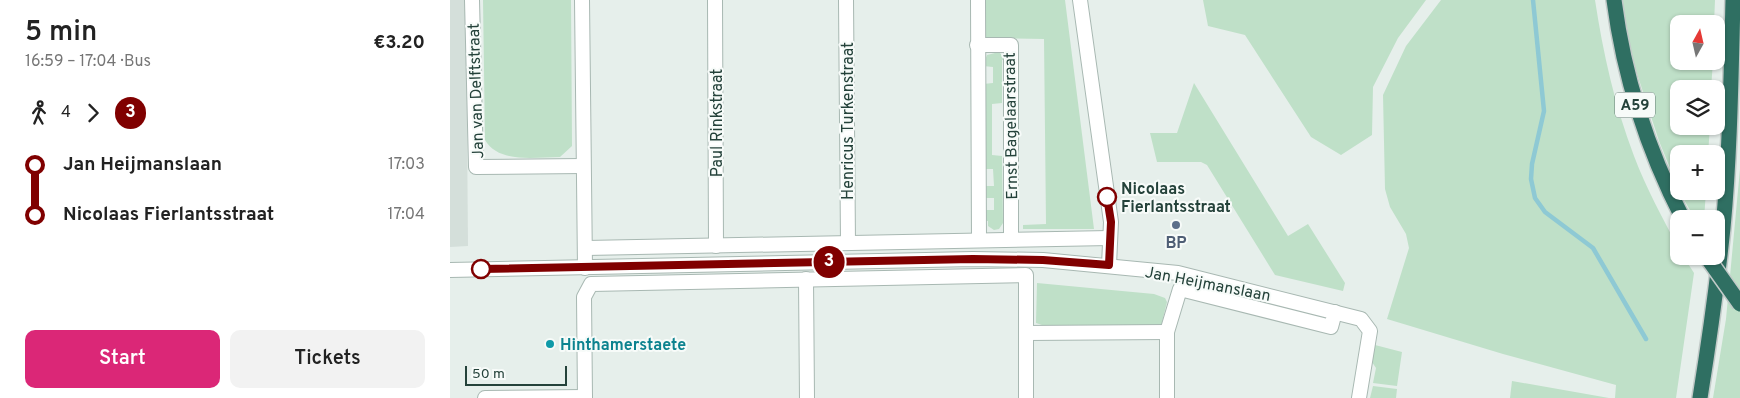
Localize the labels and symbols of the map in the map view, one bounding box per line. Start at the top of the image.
north arrow [1670,15,1725,70]
street label: Jan van Delftstraat [465,23,489,159]
street label: Henricus Turkenstraat [839,42,859,200]
street label: Ernst Bagelaarstraat [1001,52,1023,200]
street label: Paul Rinkstraat [708,69,728,177]
road number: A59 [1615,92,1655,118]
place label: Nicolaas Fierlantsstraat [1121,180,1231,218]
marker: Nicolaas Fierlantsstraat [1097,187,1117,207]
marker: BP [1170,219,1182,231]
place label: BP [1165,234,1187,254]
line badge: 3 [813,246,845,278]
unlabelled marker [471,259,491,279]
street label: Jan Heijmanslaan [1143,263,1272,307]
place label: Hinthamerstaete [560,336,686,356]
marker: Hinthamerstaete [544,338,556,350]
scale bar [465,363,568,386]

